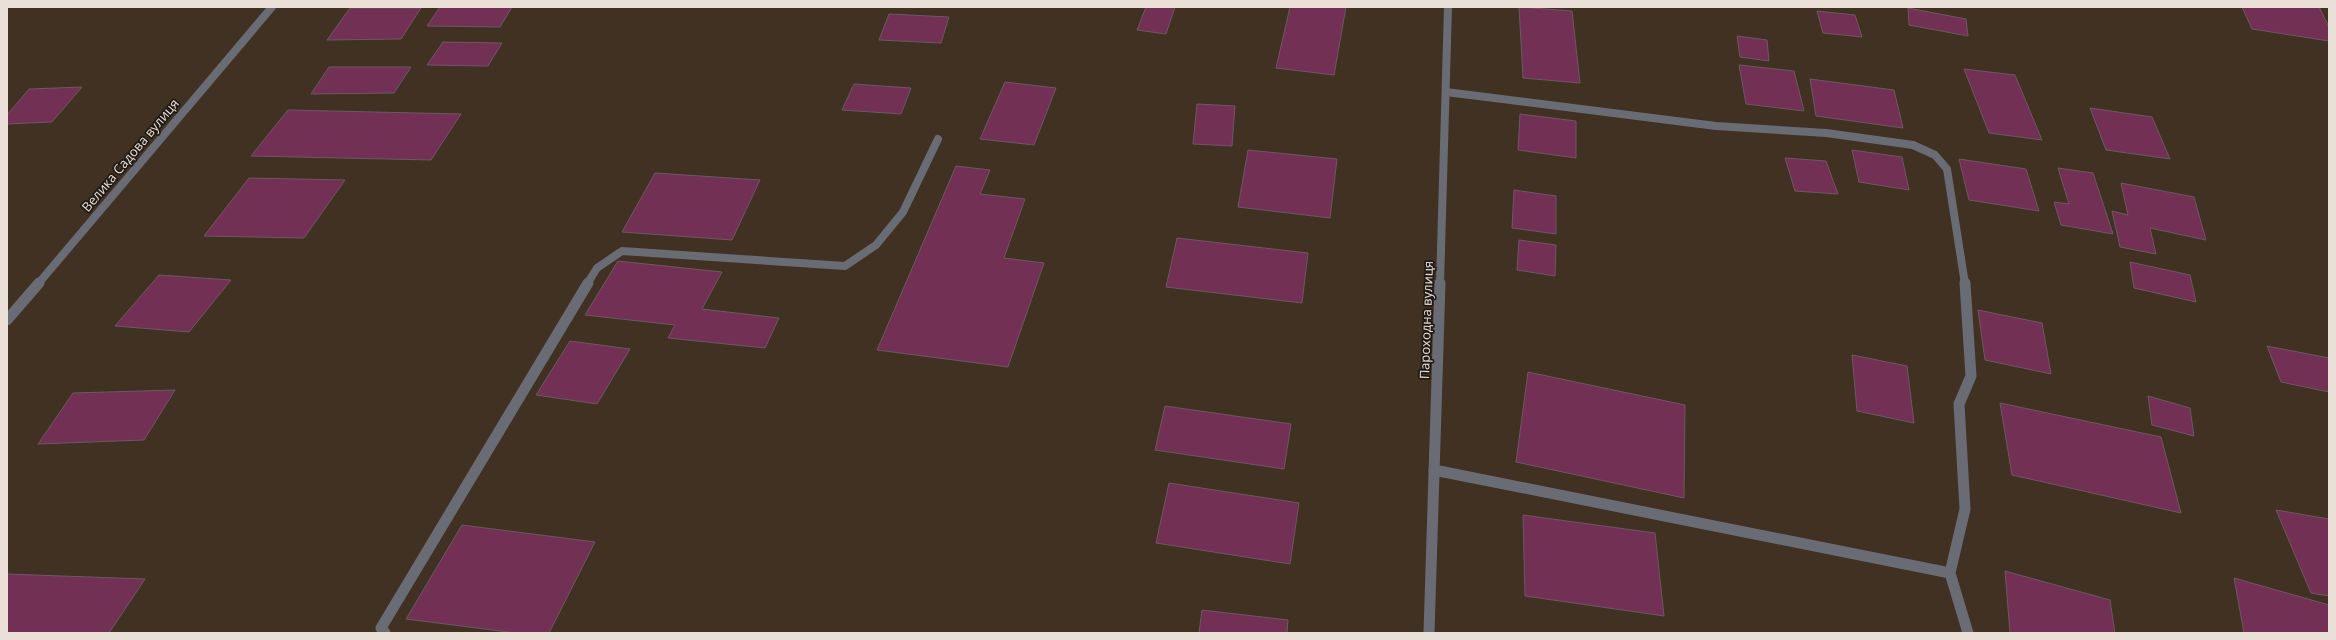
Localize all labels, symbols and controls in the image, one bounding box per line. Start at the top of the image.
street label: Велика Садова вулиця [77,95,183,215]
street label: Пароходна вулиця [1415,261,1437,379]

